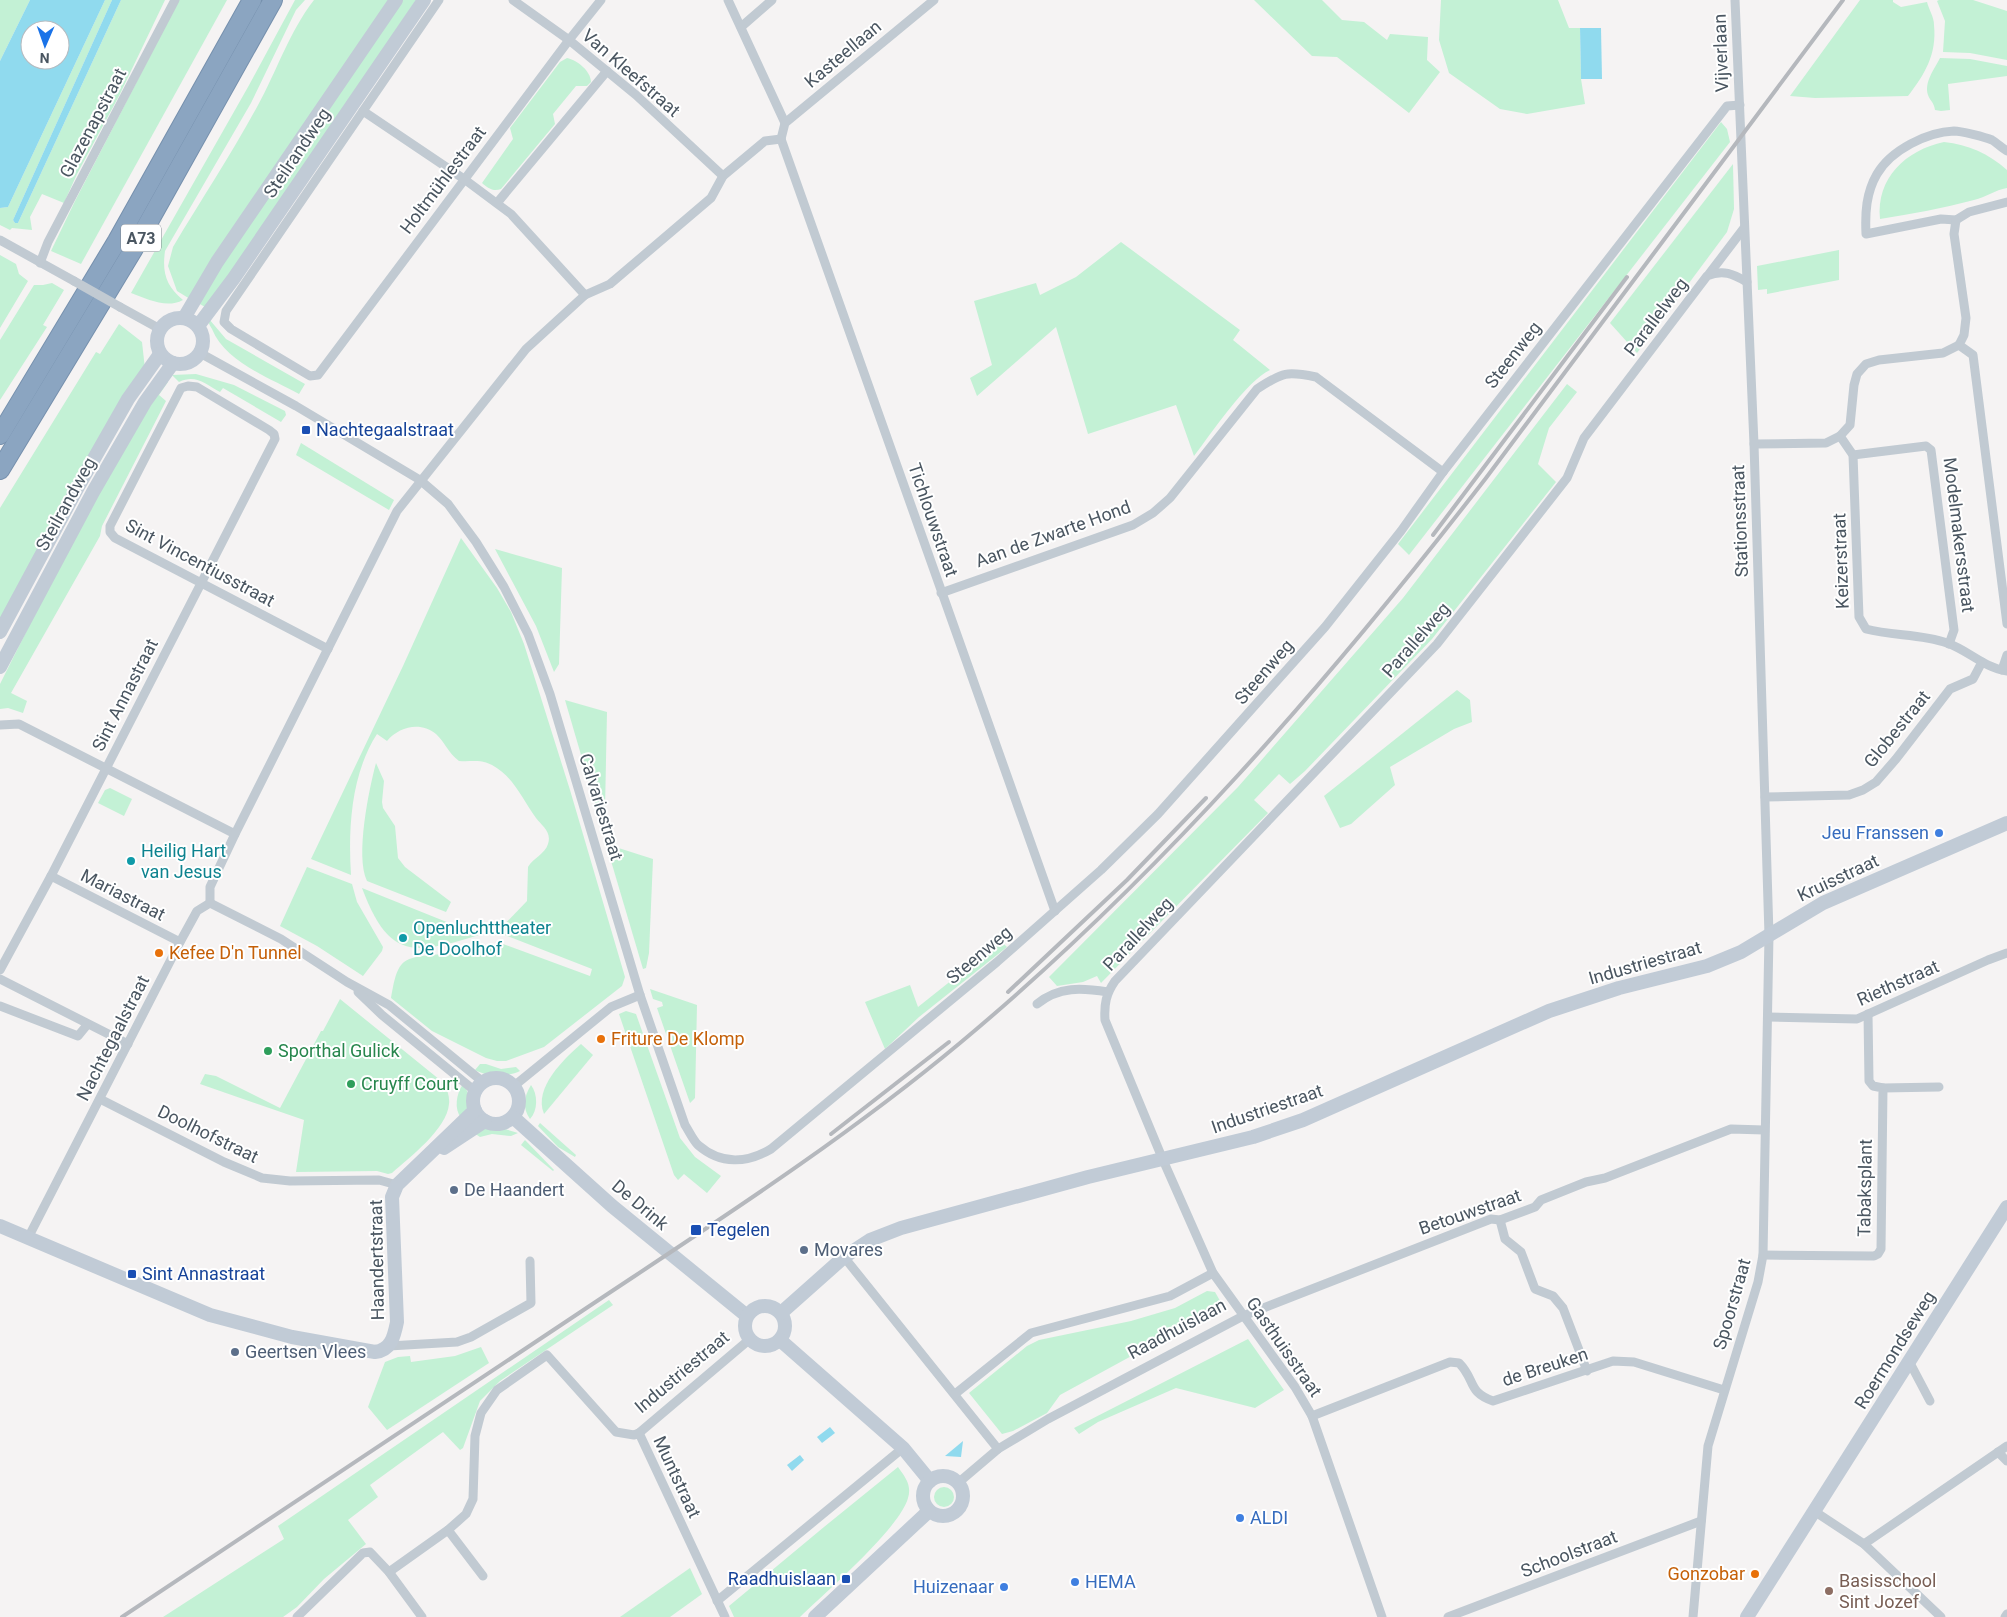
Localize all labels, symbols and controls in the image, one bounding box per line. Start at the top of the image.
street label: Vijverlaan [1709,14,1732,93]
street label: Kasteellaan [800,15,885,92]
north arrow [20,20,70,70]
street label: Van Kleefstraat [578,24,685,121]
text: N [39,50,50,66]
street label: Glazenapstraat [55,64,130,181]
street label: Steilrandweg [259,104,334,202]
street label: Holtmühlestraat [395,122,490,238]
road number: A73 [121,224,161,252]
street label: Parallelweg [1619,273,1692,360]
street label: Steenweg [1480,317,1545,392]
place label: Nachtegaalstraat [316,419,454,440]
marker: Nachtegaalstraat [300,424,312,436]
street label: Steilrandweg [31,453,100,554]
street label: Modelmakersstraat [1940,456,1979,614]
street label: Tichlouwstraat [904,460,963,580]
street label: Stationsstraat [1727,464,1752,578]
street label: Aan de Zwarte Hond [972,496,1133,571]
street label: Keizerstraat [1828,513,1853,609]
street label: Sint Vincentiusstraat [122,514,279,611]
street label: Parallelweg [1377,598,1454,681]
street label: Sint Annastraat [87,635,162,754]
street label: Steenweg [1230,635,1297,708]
street label: Globestraat [1859,686,1934,771]
street label: Calvariestraat [575,751,628,863]
place label: Jeu Franssen [1822,822,1929,843]
marker: Jeu Franssen [1933,827,1945,839]
place label: Heilig Hart van Jesus [141,840,226,882]
street label: Kruisstraat [1794,850,1882,906]
marker: Heilig Hart van Jesus [125,855,137,867]
street label: Mariastraat [77,864,169,925]
street label: Parallelweg [1098,893,1177,975]
place label: Openluchttheater De Doolhof [413,917,551,959]
street label: Steenweg [942,921,1016,988]
marker: Openluchttheater De Doolhof [397,932,409,944]
street label: Industriestraat [1586,936,1704,989]
place label: Kefee D'n Tunnel [169,942,302,963]
marker: Kefee D'n Tunnel [153,947,165,959]
street label: Riethstraat [1854,955,1942,1010]
street label: Nachtegaalstraat [72,971,153,1104]
place label: Friture De Klomp [611,1028,745,1049]
marker: Friture De Klomp [595,1033,607,1045]
place label: Sporthal Gulick [278,1040,400,1061]
marker: Sporthal Gulick [262,1045,274,1057]
place label: Cruyff Court [361,1073,459,1094]
marker: Cruyff Court [345,1078,357,1090]
street label: Industriestraat [1208,1080,1325,1137]
street label: Doolhofstraat [154,1100,262,1167]
street label: Tabaksplant [1853,1139,1876,1237]
street label: De Drink [608,1175,673,1235]
place label: De Haandert [464,1179,564,1200]
marker: De Haandert [448,1184,460,1196]
street label: Betouwstraat [1416,1184,1524,1239]
street label: Haandertstraat [365,1199,388,1321]
place label: Tegelen [707,1219,770,1240]
marker: Tegelen [689,1223,703,1237]
place label: Movares [814,1239,883,1260]
marker: Movares [798,1244,810,1256]
street label: Spoorstraat [1708,1256,1755,1352]
place label: Sint Annastraat [142,1263,265,1284]
marker: Sint Annastraat [126,1268,138,1280]
street label: Roermondseweg [1850,1287,1939,1413]
street label: Gasthuisstraat [1242,1293,1327,1401]
street label: Raadhuislaan [1124,1294,1229,1363]
street label: Industriestraat [630,1326,733,1417]
place label: Geertsen Vlees [245,1341,366,1362]
street label: de Breuken [1499,1343,1591,1390]
marker: Geertsen Vlees [229,1346,241,1358]
street label: Muntstraat [649,1433,706,1521]
place label: ALDI [1250,1507,1288,1528]
marker: ALDI [1234,1512,1246,1524]
street label: Schoolstraat [1518,1526,1620,1581]
place label: Gonzobar [1667,1563,1745,1584]
place label: Raadhuislaan [728,1568,836,1589]
marker: Gonzobar [1749,1568,1761,1580]
place label: Basisschool Sint Jozef [1839,1570,1937,1612]
place label: HEMA [1085,1571,1136,1592]
marker: Raadhuislaan [840,1573,852,1585]
place label: Huizenaar [913,1576,994,1597]
marker: HEMA [1069,1576,1081,1588]
marker: Huizenaar [998,1581,1010,1593]
marker: Basisschool Sint Jozef [1823,1585,1835,1597]

